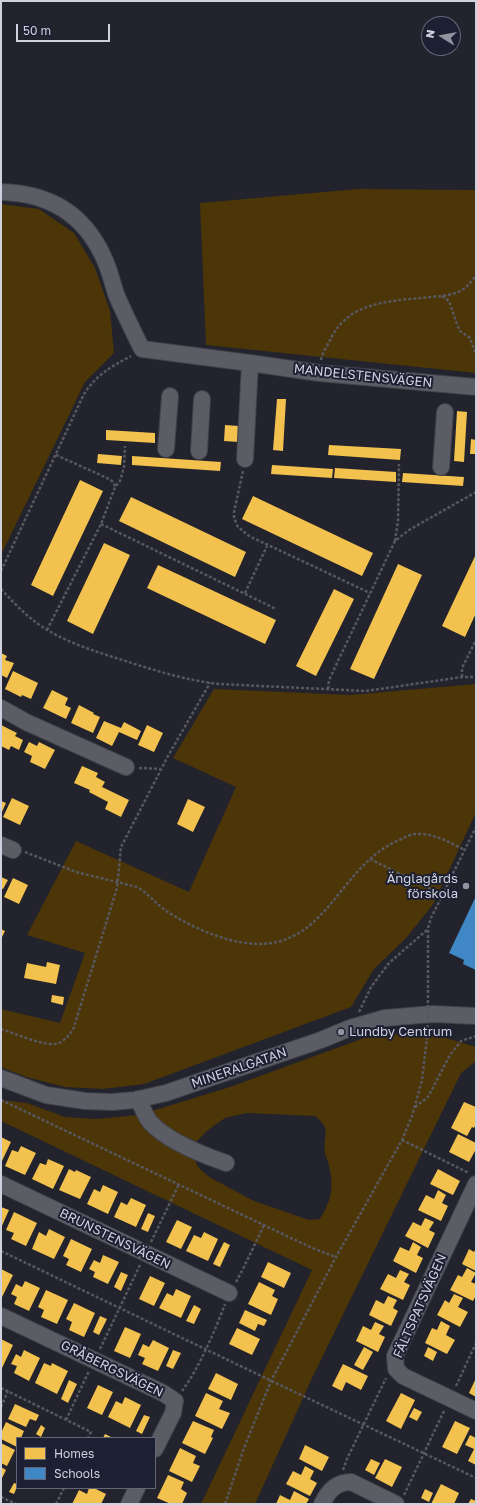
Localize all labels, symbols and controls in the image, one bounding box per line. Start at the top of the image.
scale bar [18,16,112,42]
north arrow [421,16,461,56]
text: 50 m [23,23,51,38]
text: N [423,28,437,39]
street label: MANDELSTENSVÄGEN [293,361,433,391]
place label: Änglagårds förskola [387,871,458,902]
marker: Änglagårds förskola [461,881,471,891]
place label: Lundby Centrum [349,1024,452,1040]
marker: Lundby Centrum [336,1027,346,1037]
street label: MINERALGATAN [189,1044,289,1092]
street label: BRUNSTENSVÄGEN [57,1205,173,1273]
street label: FÄLTSPATSVÄGEN [390,1251,450,1361]
street label: GRÅBERGSVÄGEN [58,1337,166,1401]
legend [16,1437,156,1489]
text: Homes [54,1446,94,1461]
text: Schools [54,1466,100,1481]

